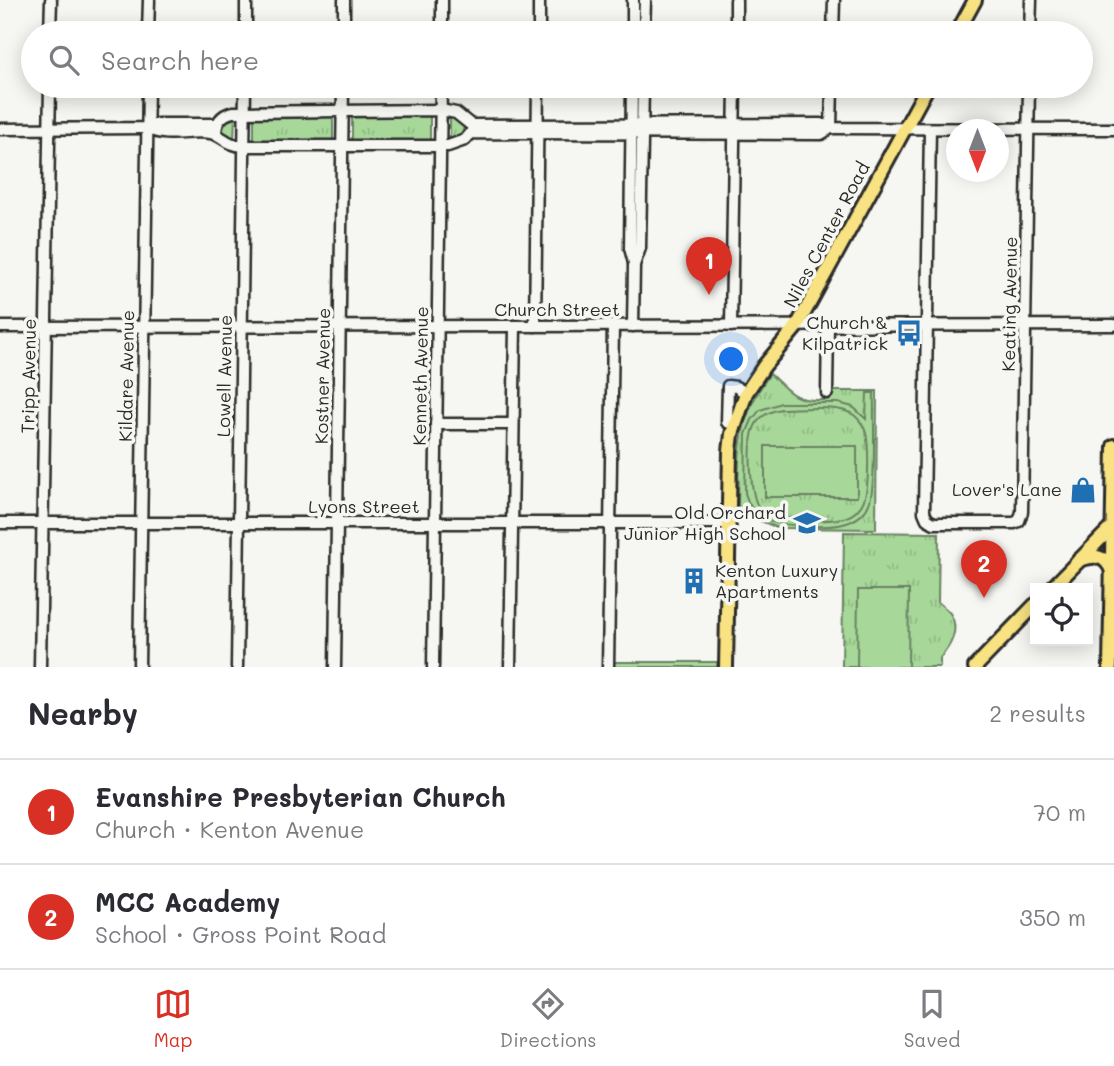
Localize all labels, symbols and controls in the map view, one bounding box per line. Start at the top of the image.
search box [21,21,1093,98]
icon: search [45,41,83,79]
text: Search here [101,43,259,77]
north arrow [946,119,1009,182]
street label: Niles Center Road [778,158,875,312]
street label: Keating Avenue [996,236,1022,372]
pin: 1 [686,237,732,295]
street label: Church Street [494,297,620,321]
street label: Kenneth Avenue [407,306,433,446]
street label: Kostner Avenue [309,308,335,444]
street label: Kildare Avenue [113,310,139,442]
place label: Church & Kilpatrick [802,310,888,355]
street label: Lowell Avenue [211,315,237,437]
street label: Tripp Avenue [15,318,41,434]
bus stop icon: Church & Kilpatrick [894,318,924,348]
your location [714,342,748,376]
shop icon: Lover's Lane [1068,475,1098,505]
place label: Lover's Lane [952,477,1062,501]
street label: Lyons Street [308,494,420,518]
place label: Old Orchard Junior High School [624,500,786,545]
school or university icon: Old Orchard Junior High School [792,508,822,538]
pin: 2 [961,540,1007,598]
place label: Kenton Luxury Apartments [715,558,838,603]
building icon: Kenton Luxury Apartments [679,566,709,596]
map controls [1030,583,1093,646]
button: locate [1030,583,1093,646]
text: Nearby [28,693,138,733]
text: 2 results [989,698,1086,728]
text: Evanshire Presbyterian Church [95,780,506,814]
text: 1 [46,797,56,827]
text: 70 m [1033,797,1086,827]
text: Church · Kenton Avenue [95,814,364,844]
text: MCC Academy [95,885,280,919]
text: 2 [45,902,57,932]
text: 350 m [1019,902,1086,932]
text: School · Gross Point Road [95,919,386,949]
tab: Map [154,985,192,1052]
tab: Directions [500,985,596,1052]
tab: Saved [904,985,960,1052]

